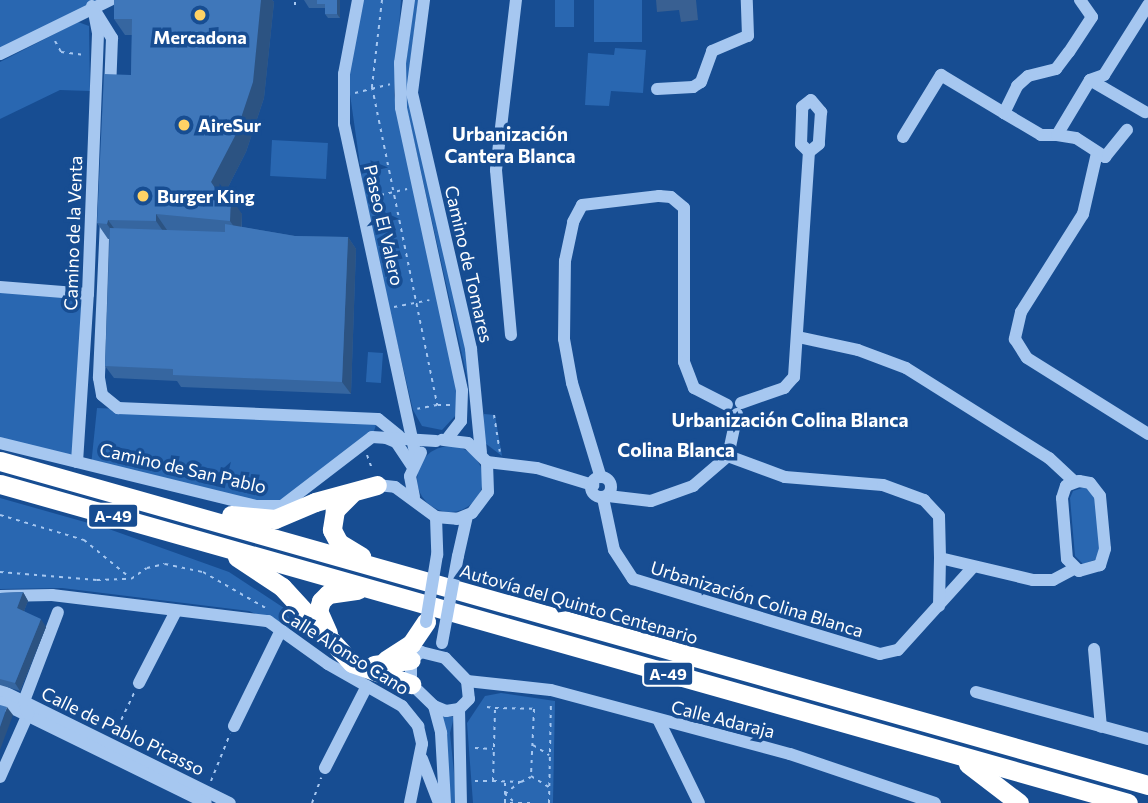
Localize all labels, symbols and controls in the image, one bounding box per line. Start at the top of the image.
marker: Mercadona [192,7,208,23]
place label: Mercadona [153,26,247,48]
place label: AireSur [198,114,261,136]
marker: AireSur [176,117,192,133]
district label: Urbanización Cantera Blanca [444,123,576,167]
street label: Camino de la Venta [60,155,86,311]
street label: Paseo El Valero [360,162,408,288]
street label: Camino de Tomares [440,183,498,345]
place label: Burger King [157,185,255,207]
marker: Burger King [135,188,151,204]
district label: Urbanización Colina Blanca [672,409,908,431]
street label: Camino de San Pablo [98,438,268,498]
district label: Colina Blanca [617,439,735,461]
road number: A-49 [87,503,139,528]
street label: Urbanización Colina Blanca [648,556,866,642]
street label: Autovía del Quinto Centenario [457,560,701,648]
street label: Calle Alonso Cano [277,603,413,699]
road number: A-49 [642,662,694,687]
street label: Calle de Pablo Picasso [38,682,208,780]
street label: Calle Adaraja [669,696,777,742]

